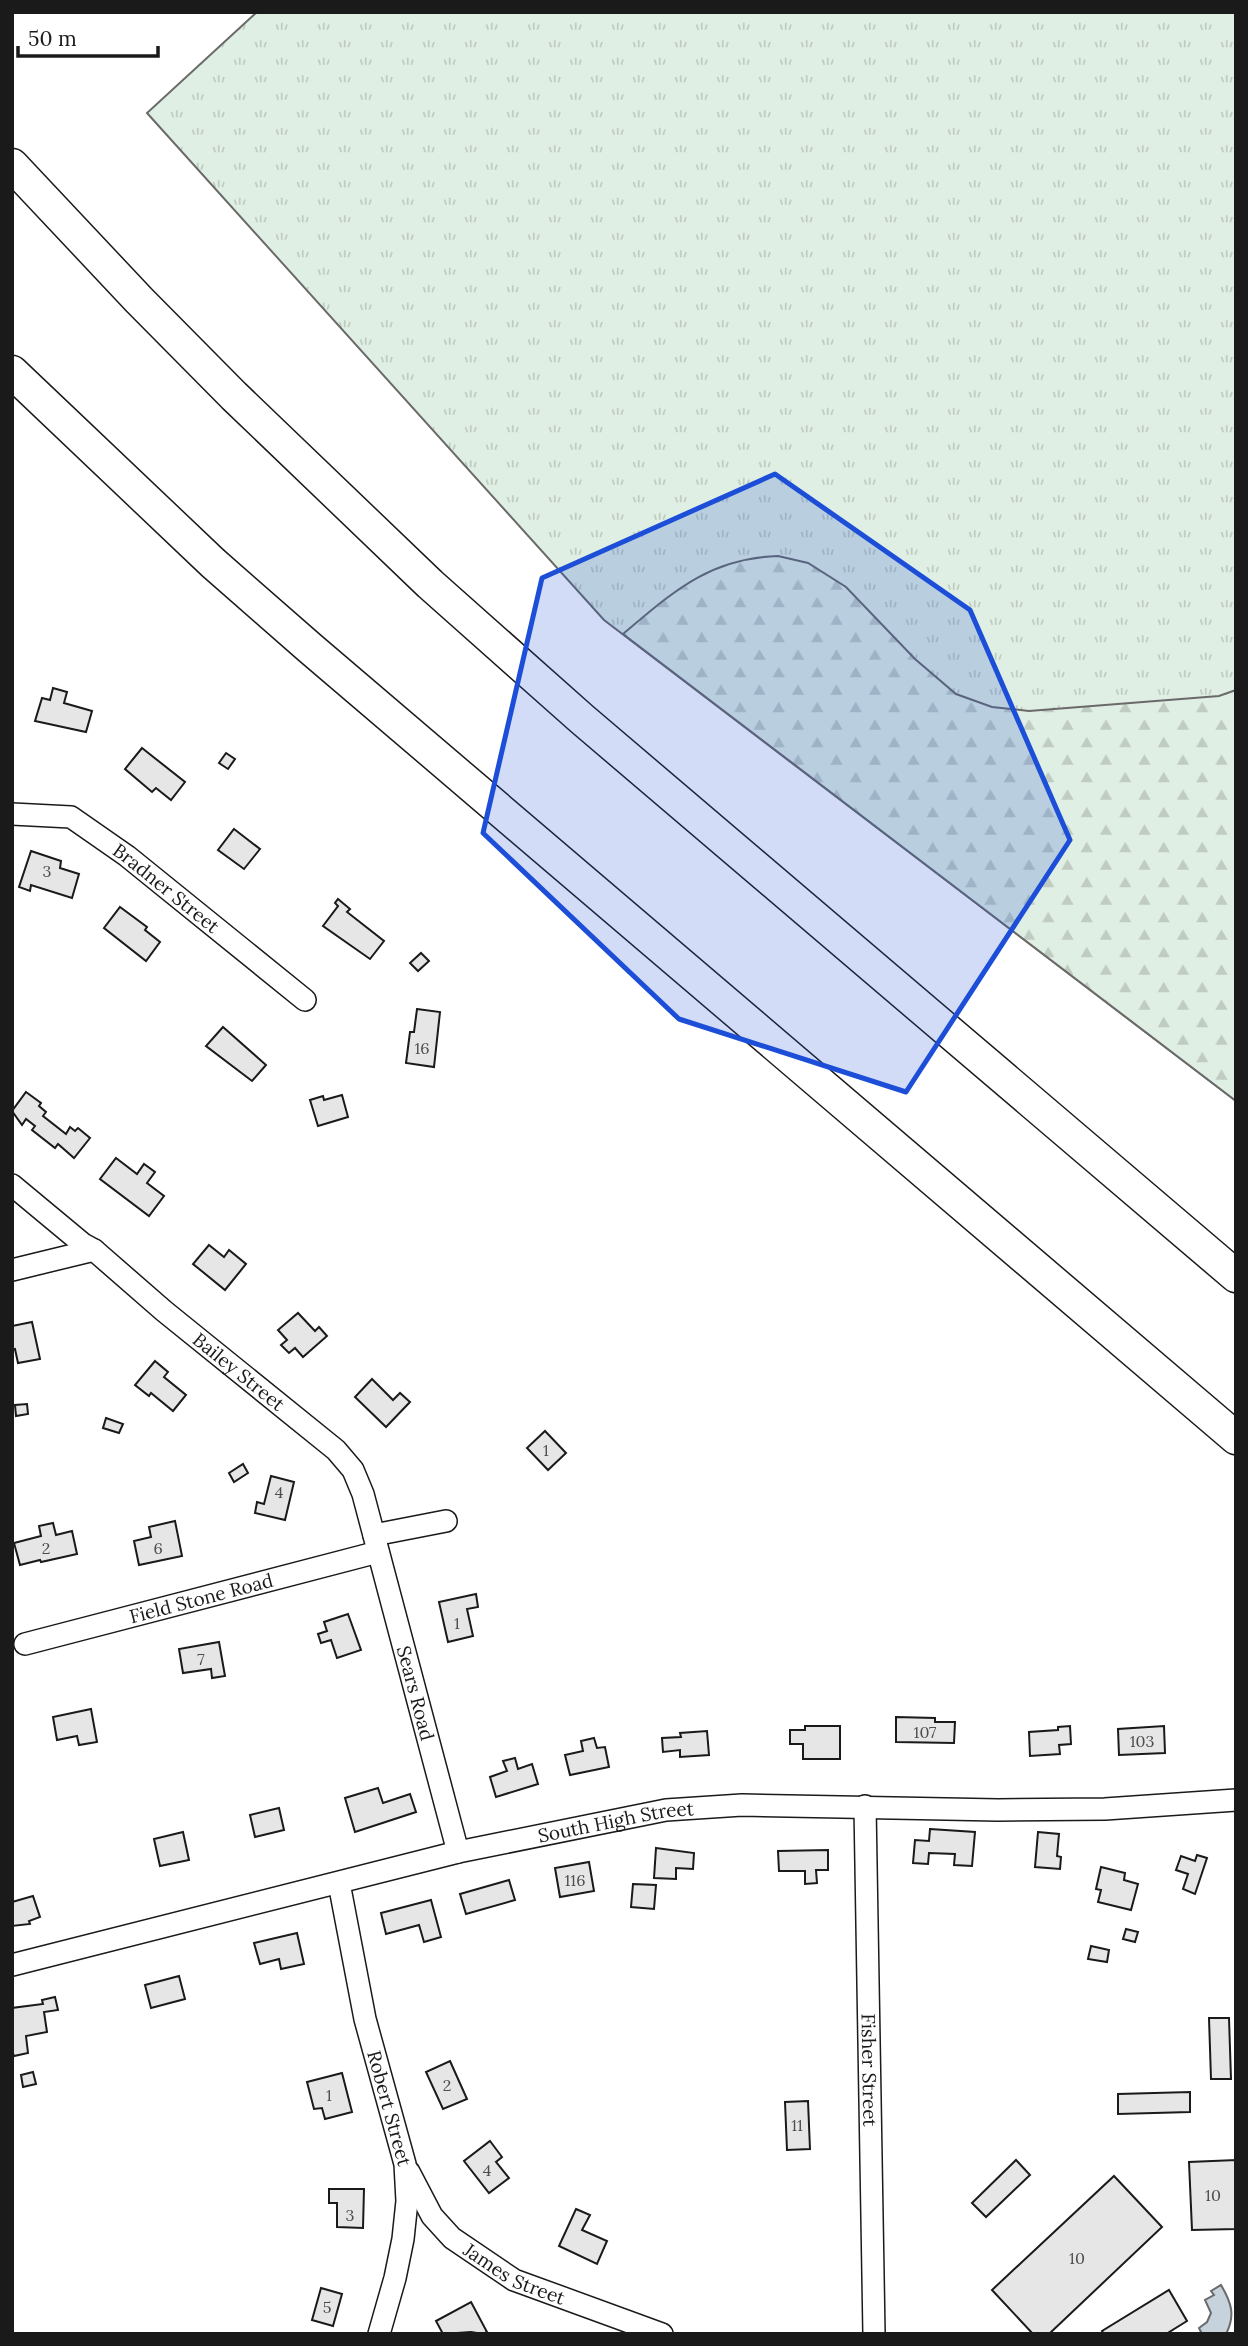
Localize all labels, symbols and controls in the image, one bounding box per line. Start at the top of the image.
scale bar [18,14,158,58]
text: 50 m [28,25,77,52]
street label: Bradner Street [108,838,225,938]
house number: 3 [43,861,52,881]
house number: 16 [414,1038,430,1058]
street label: Bailey Street [188,1327,290,1416]
house number: 1 [543,1440,549,1460]
house number: 4 [275,1482,284,1502]
house number: 2 [42,1538,50,1558]
house number: 6 [153,1538,163,1558]
street label: Field Stone Road [127,1568,276,1628]
house number: 1 [454,1613,460,1633]
street label: Sears Road [392,1643,440,1743]
house number: 7 [197,1649,205,1669]
house number: 107 [914,1722,937,1742]
house number: 103 [1130,1731,1154,1751]
street label: South High Street [536,1796,695,1848]
house number: 116 [565,1870,585,1890]
street label: Fisher Street [857,2013,882,2127]
street label: Robert Street [362,2048,417,2169]
house number: 2 [443,2075,451,2095]
house number: 1 [326,2085,332,2105]
house number: 11 [791,2115,803,2135]
house number: 4 [483,2160,492,2180]
house number: 10 [1205,2185,1221,2205]
house number: 3 [346,2205,355,2225]
street label: James Street [458,2237,569,2310]
house number: 10 [1069,2248,1085,2268]
house number: 5 [323,2297,331,2317]

